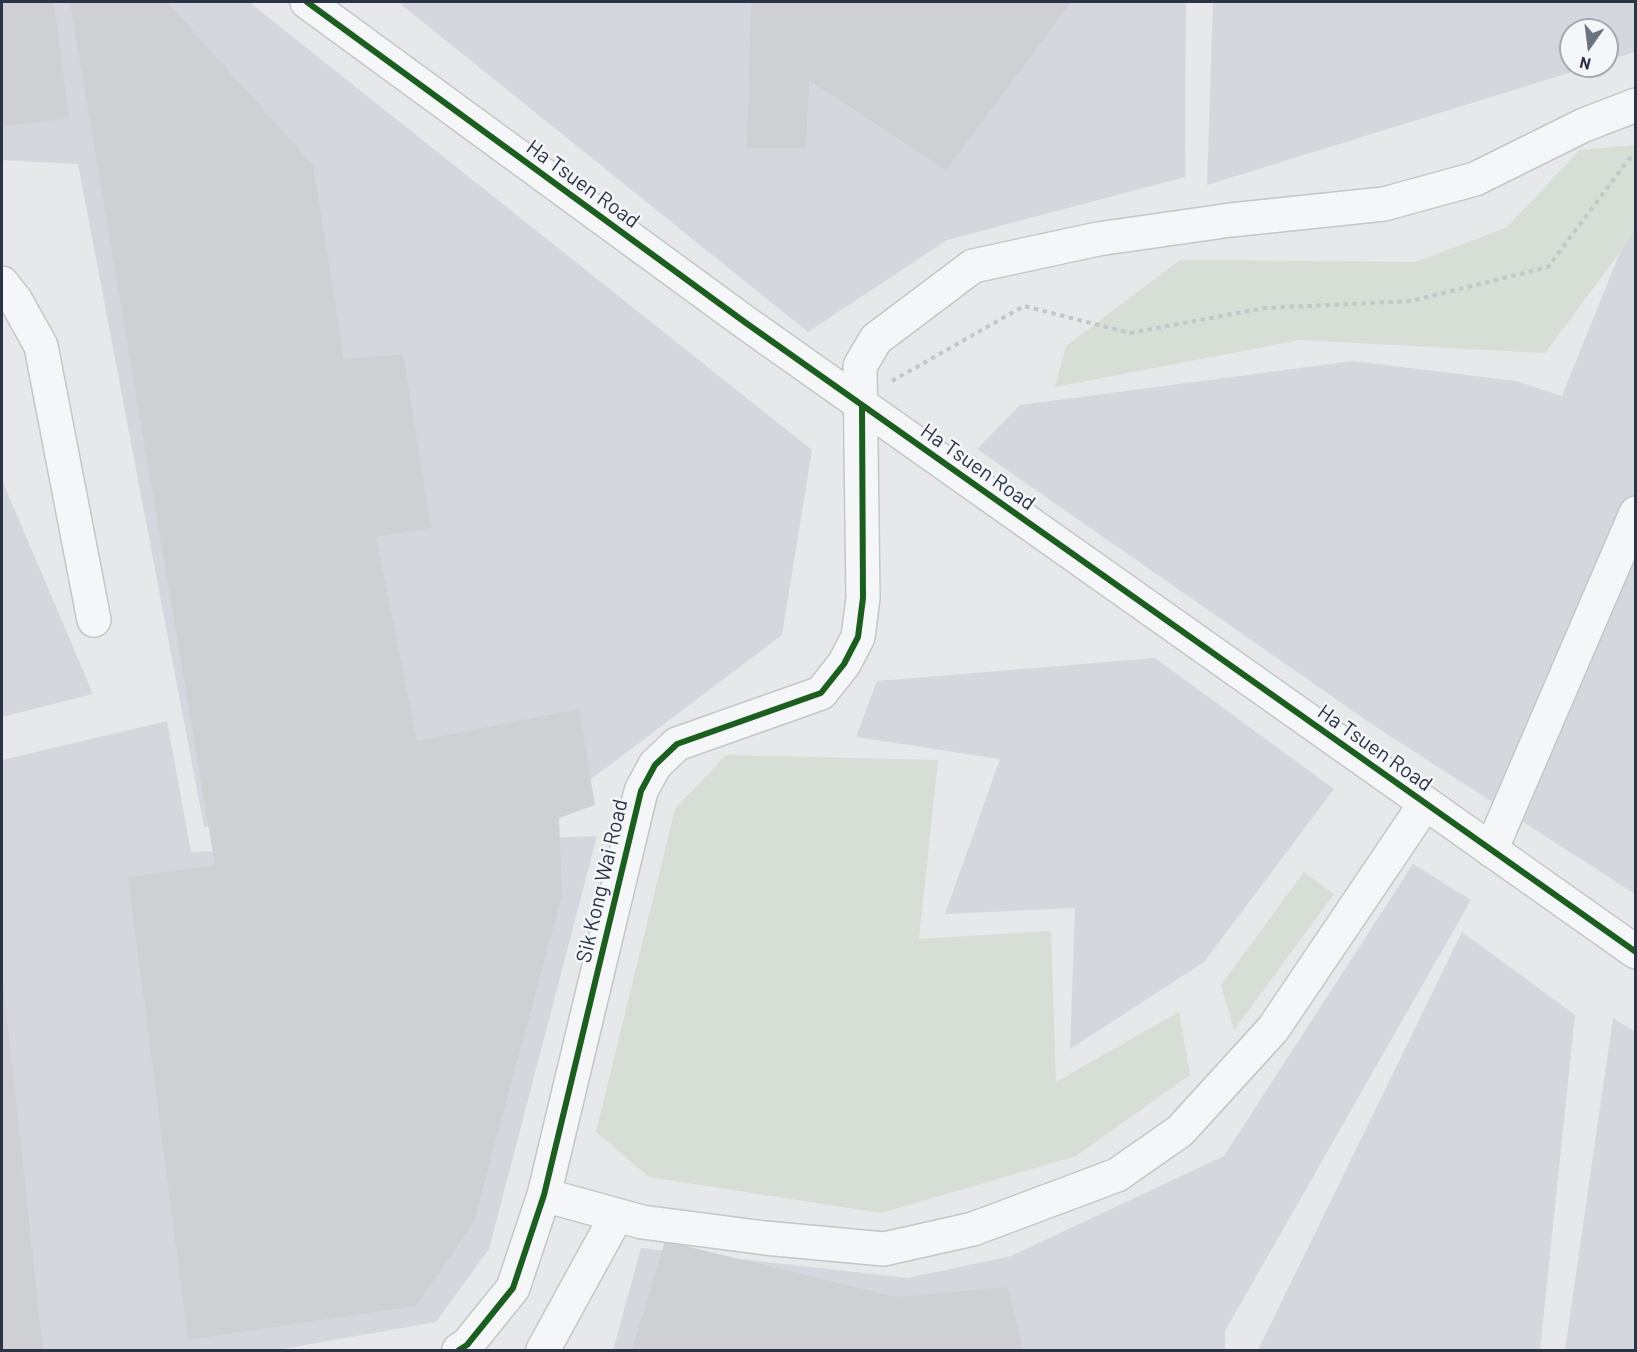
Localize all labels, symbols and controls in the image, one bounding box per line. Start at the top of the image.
north arrow [1559,18,1619,78]
text: N [1578,54,1592,75]
street label: Ha Tsuen Road [521,134,645,234]
street label: Ha Tsuen Road [916,418,1040,516]
street label: Ha Tsuen Road [1313,699,1437,797]
street label: Sik Kong Wai Road [571,797,633,965]

